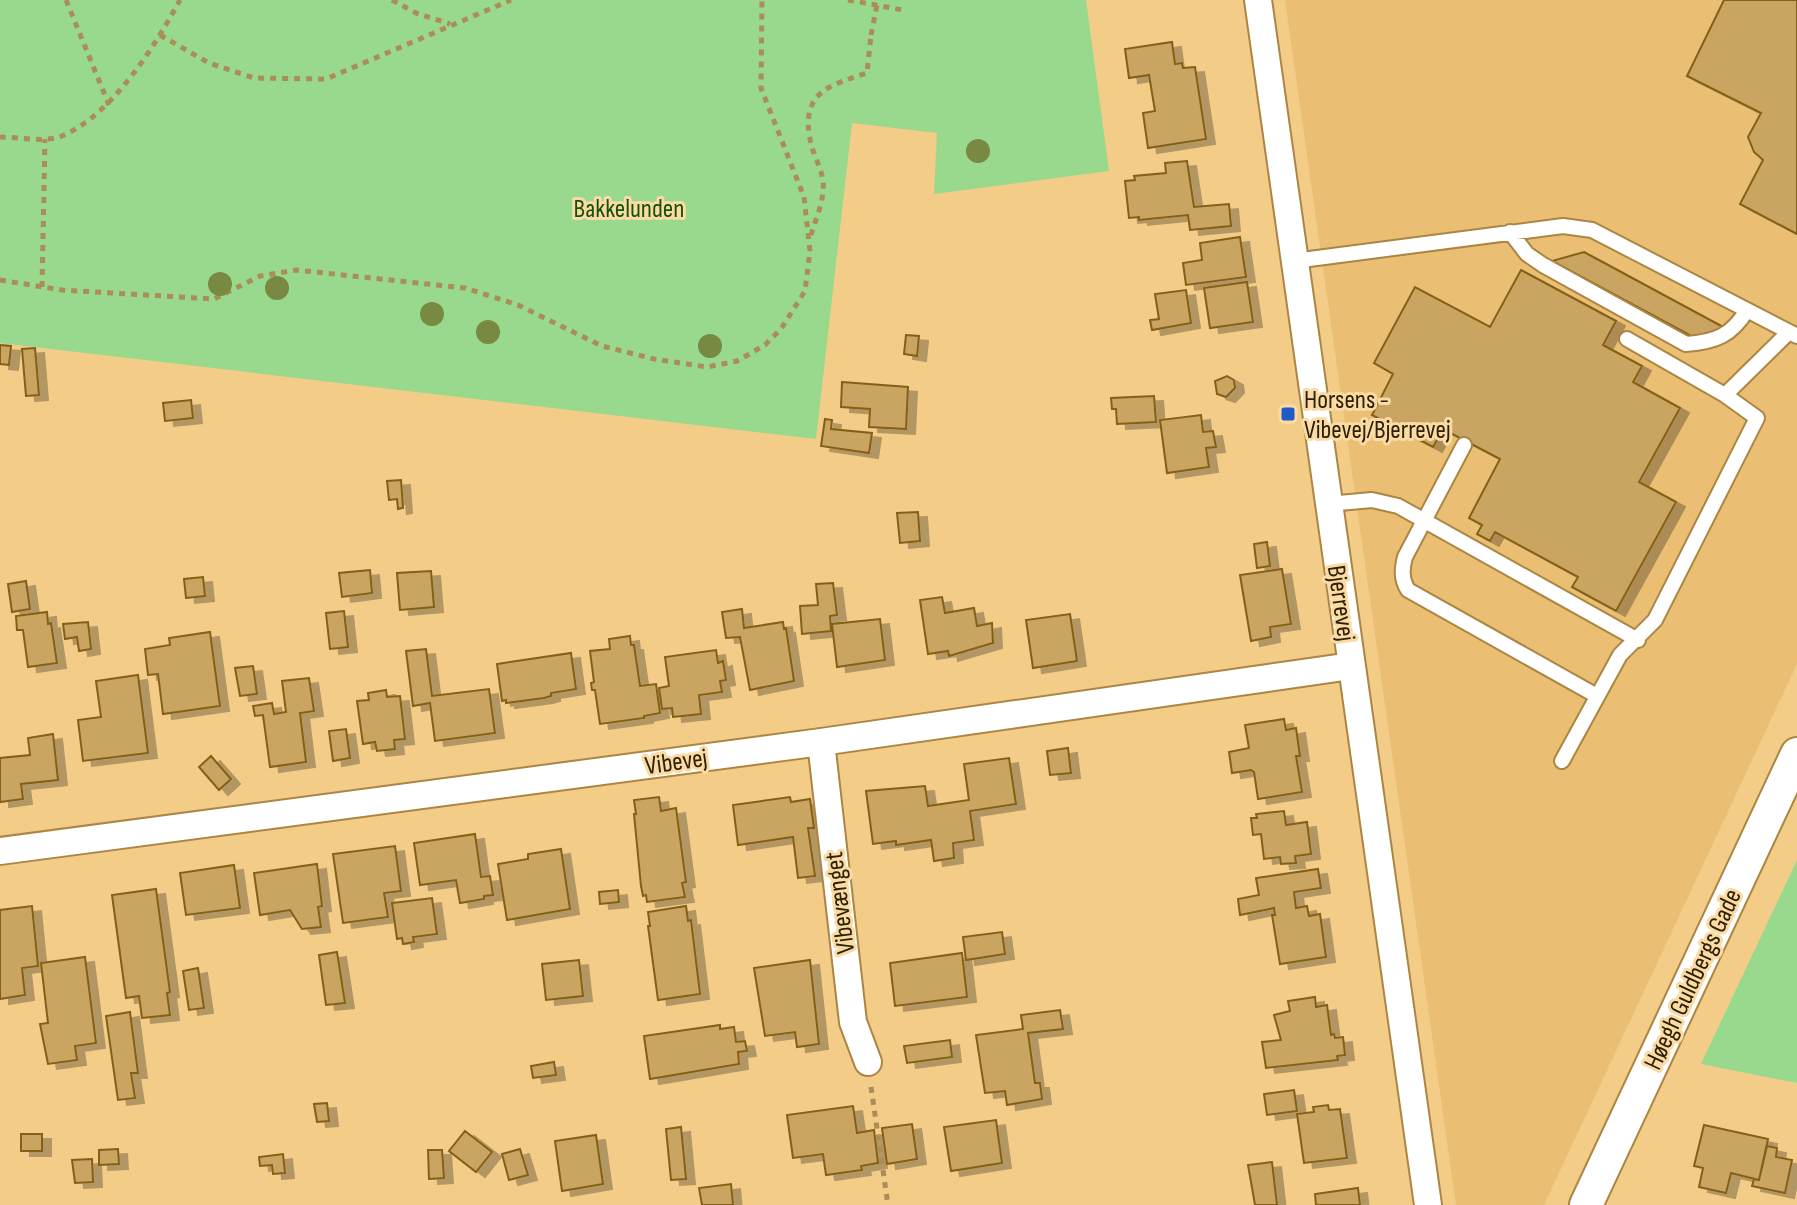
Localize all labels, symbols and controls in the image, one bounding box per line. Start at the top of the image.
park label: Bakkelunden [574,194,684,225]
place label: Horsens - Vibevej/Bjerrevej [1304,385,1451,446]
marker: Horsens - Vibevej/Bjerrevej [1279,405,1297,423]
street label: Bjerrevej [1320,563,1361,643]
street label: Vibevej [643,743,709,782]
street label: Vibevænget [819,850,862,956]
street label: Høegh Guldbergs Gade [1638,884,1749,1075]

